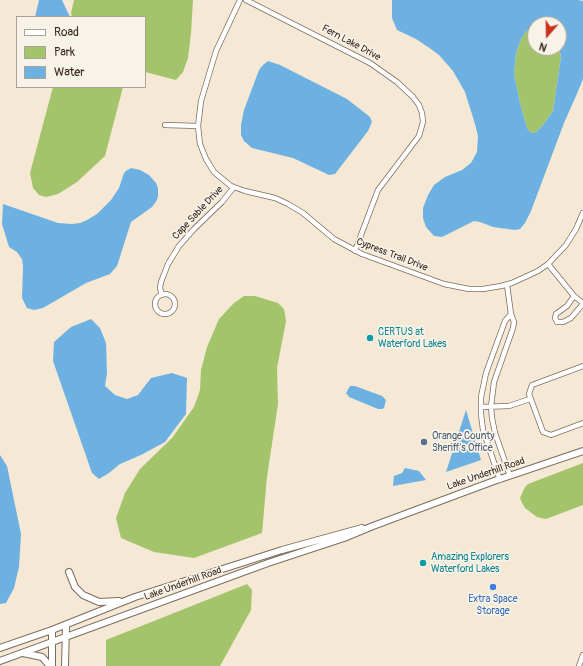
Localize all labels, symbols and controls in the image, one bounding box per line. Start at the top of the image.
legend [16,16,146,88]
north arrow [527,16,567,56]
street label: Fern Lake Drive [320,22,382,64]
text: Road [54,25,79,40]
text: N [537,39,549,54]
text: Park [54,45,75,60]
text: Water [54,65,85,80]
street label: Cape Sable Drive [170,184,226,242]
street label: Cypress Trail Drive [355,236,429,274]
place label: CERTUS at Waterford Lakes [378,326,447,350]
marker: CERTUS at Waterford Lakes [365,333,375,343]
place label: Orange County Sheriff's Office [432,430,494,454]
marker: Orange County Sheriff's Office [419,437,429,447]
street label: Lake Underhill Road [445,455,527,493]
place label: Amazing Explorers Waterford Lakes [431,551,509,574]
marker: Amazing Explorers Waterford Lakes [418,558,428,568]
street label: Lake Underhill Road [143,564,223,604]
marker: Extra Space Storage [488,582,498,592]
place label: Extra Space Storage [468,593,518,616]

